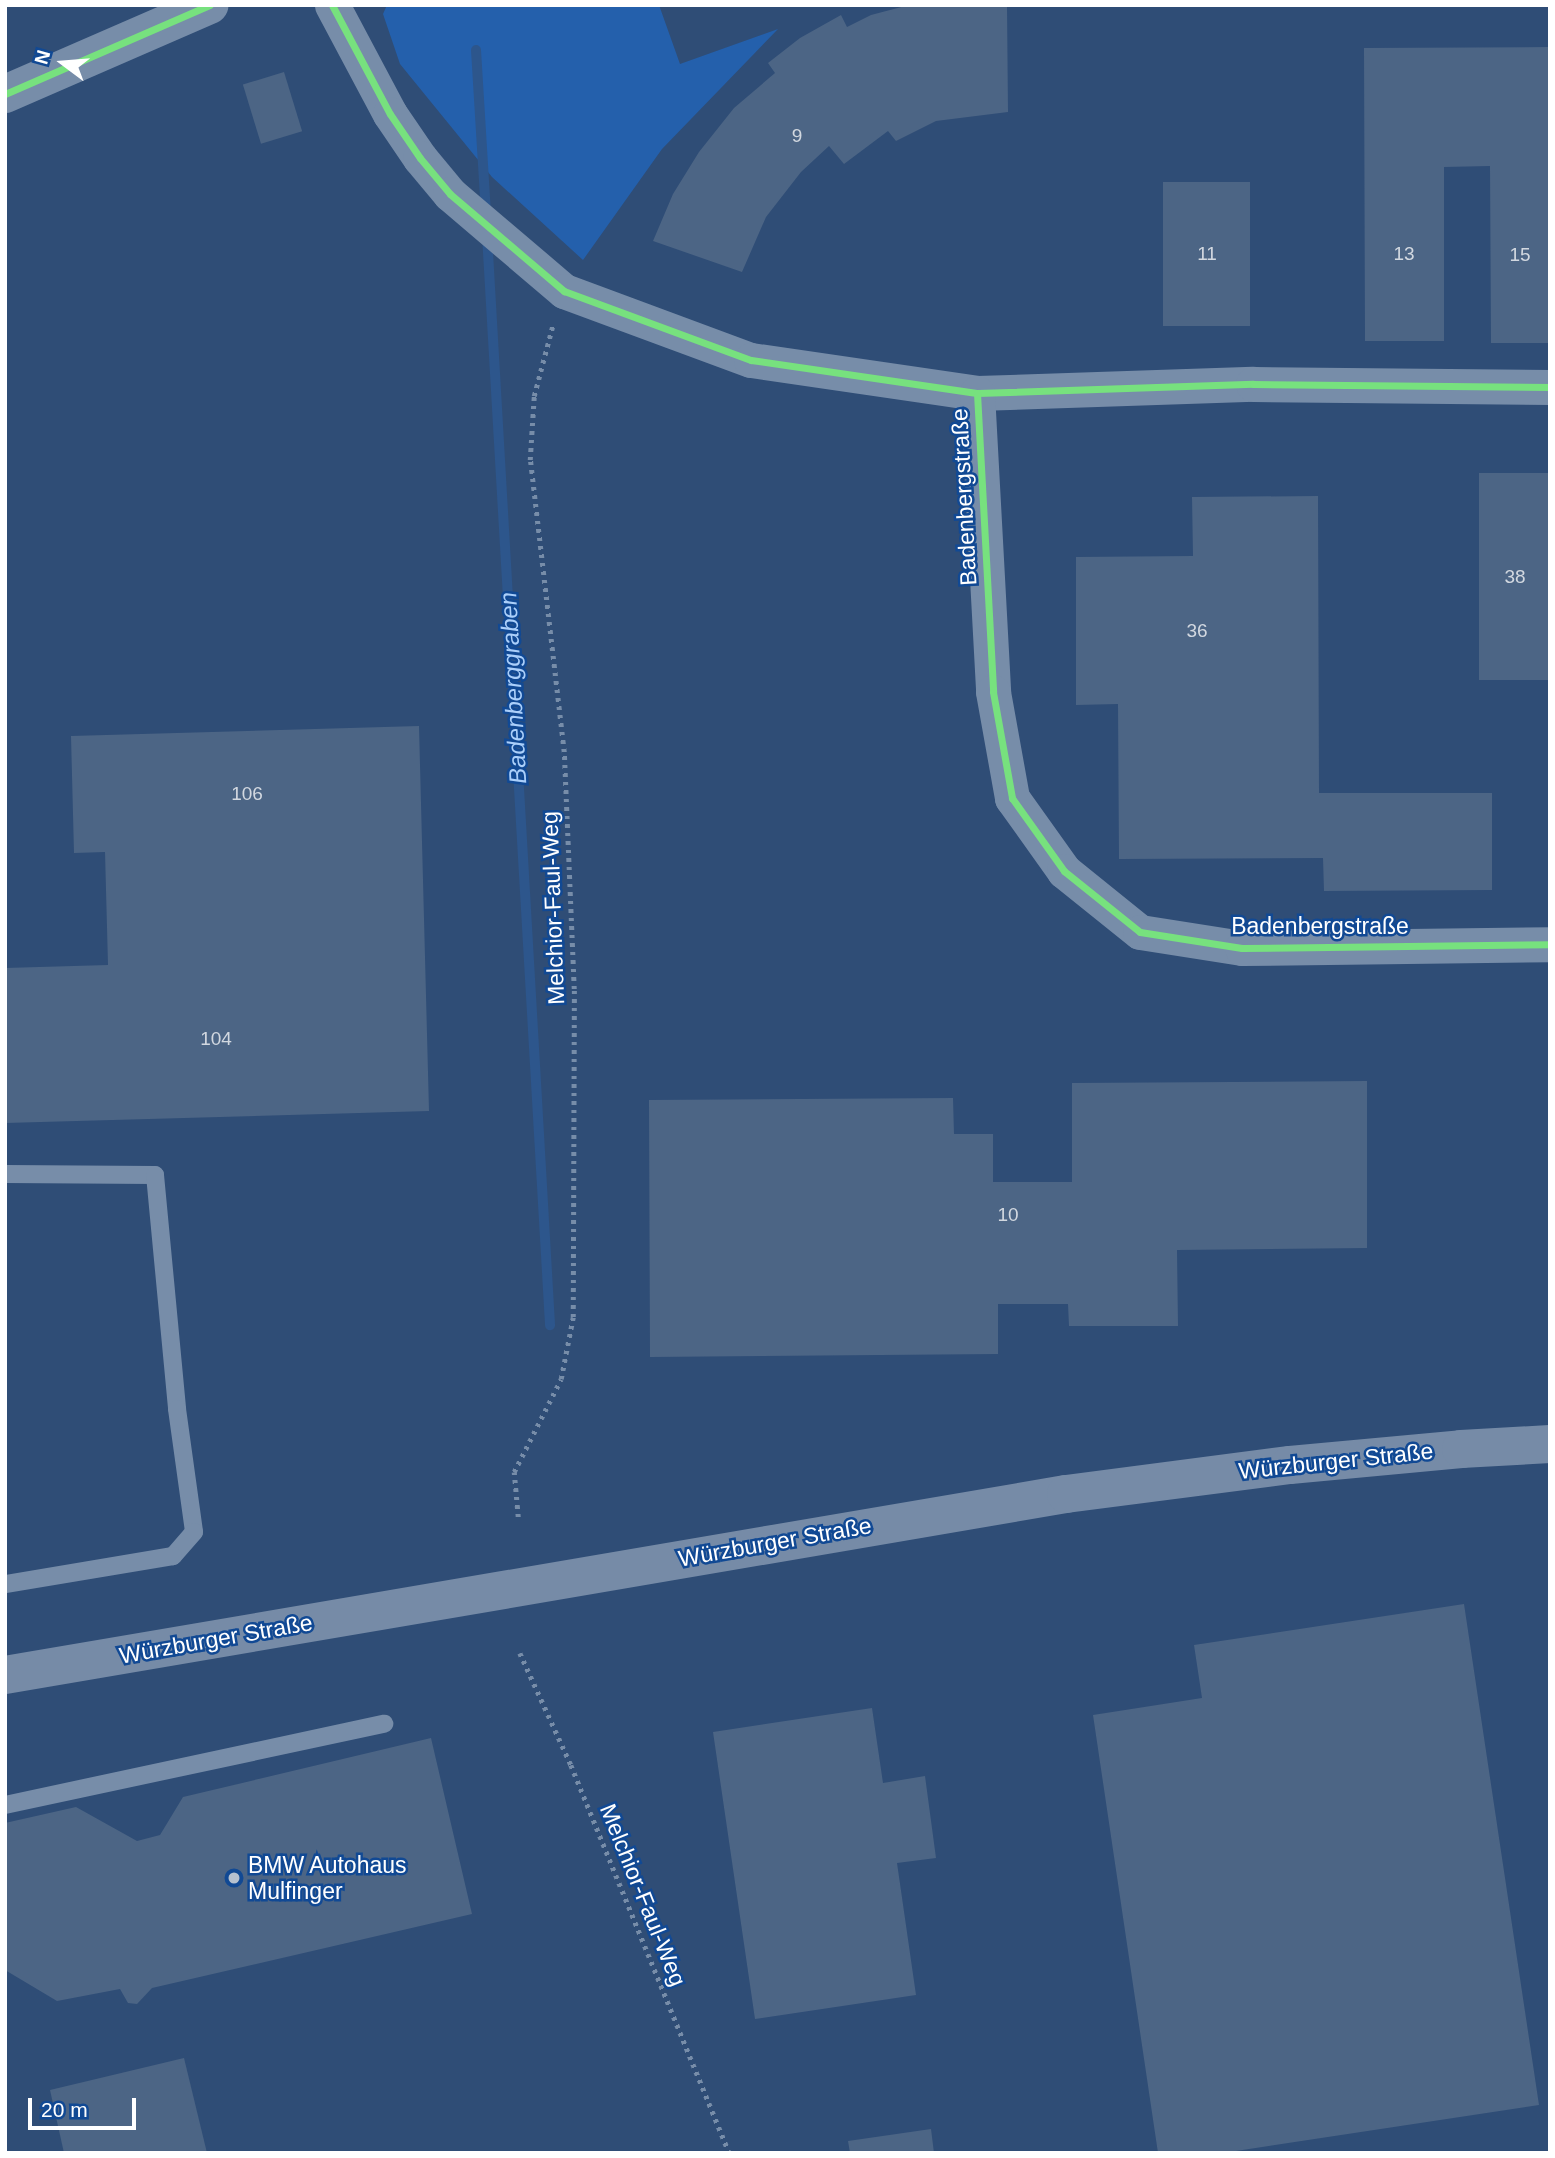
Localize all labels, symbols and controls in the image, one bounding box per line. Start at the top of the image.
north arrow [28,28,98,98]
text: N [30,48,54,67]
house number: 9 [792,125,802,147]
house number: 11 [1197,243,1217,265]
house number: 13 [1393,243,1415,265]
house number: 15 [1509,244,1531,266]
street label: Badenbergstraße [946,408,982,586]
house number: 38 [1504,566,1526,588]
water label: Badenberggraben [494,591,532,785]
house number: 36 [1186,620,1208,642]
house number: 106 [231,783,263,805]
street label: Melchior-Faul-Weg [536,811,570,1005]
street label: Badenbergstraße [1231,912,1409,940]
house number: 104 [200,1028,232,1050]
house number: 10 [997,1204,1019,1226]
street label: Würzburger Straße [1237,1437,1435,1485]
street label: Würzburger Straße [676,1511,874,1573]
street label: Würzburger Straße [117,1608,315,1670]
street label: Melchior-Faul-Weg [594,1800,692,1990]
place label: BMW Autohaus Mulfinger [248,1851,408,1905]
marker: BMW Autohaus Mulfinger [226,1870,242,1886]
scale bar [32,2084,140,2128]
text: 20 m [41,2098,88,2121]

